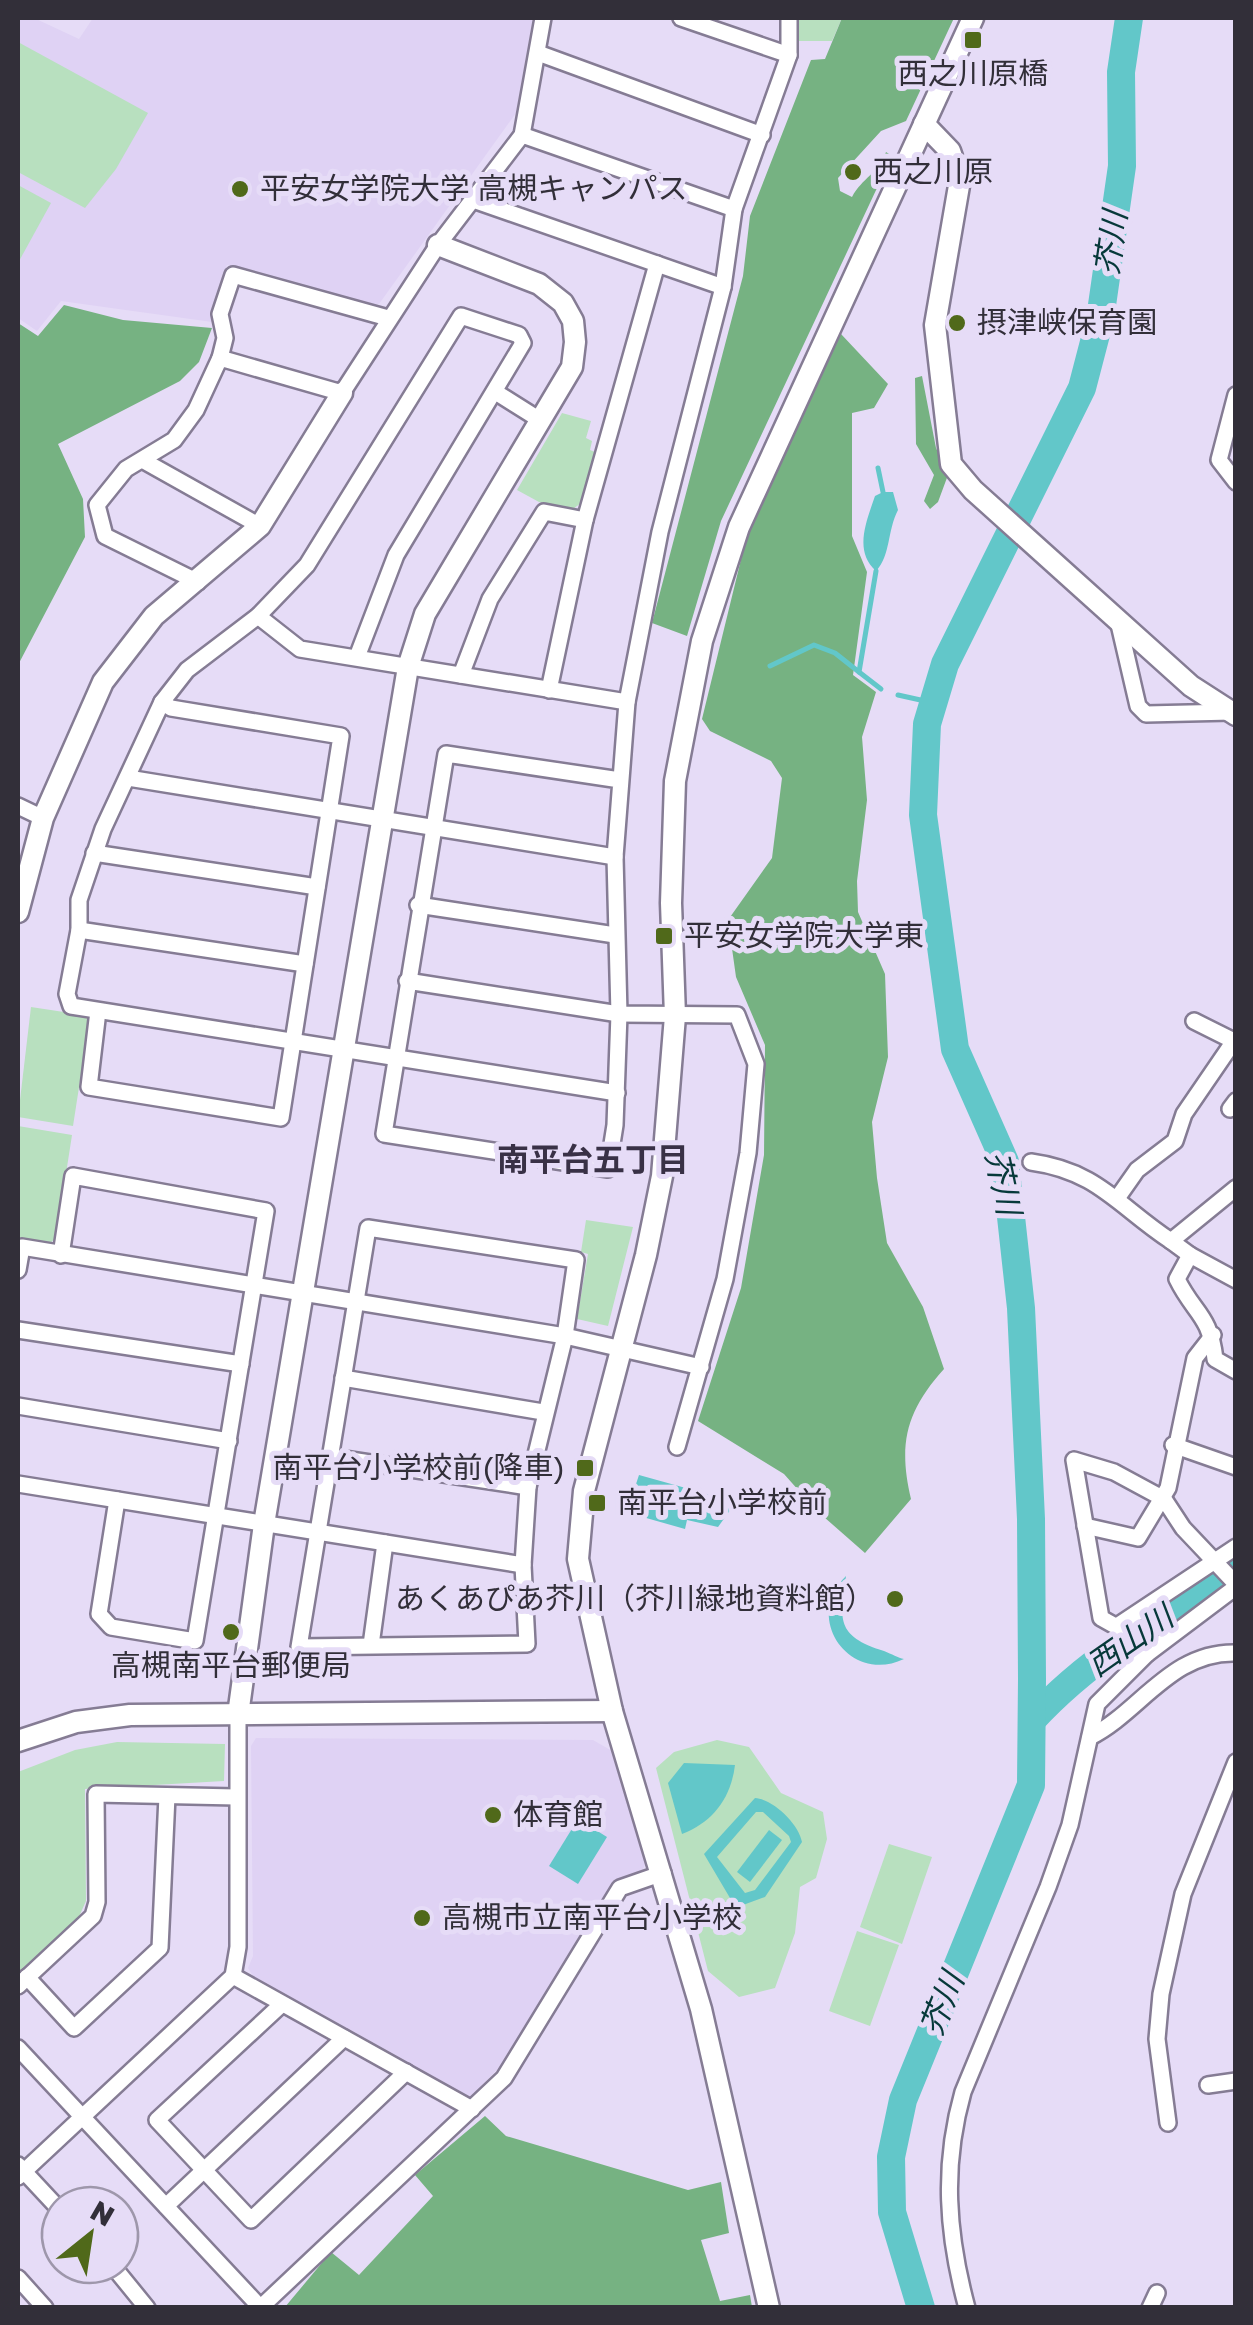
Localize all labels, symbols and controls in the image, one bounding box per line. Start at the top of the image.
marker: 西之川原橋 [962,29,984,51]
place label: 西之川原橋 [898,55,1048,91]
place label: 西之川原 [873,153,993,189]
marker: 西之川原 [842,161,864,183]
place label: 平安女学院大学 高槻キャンパス [260,170,688,206]
marker: 平安女学院大学 高槻キャンパス [229,178,251,200]
water label: 芥川 [1087,206,1134,277]
place label: 摂津峡保育園 [977,304,1157,340]
marker: 摂津峡保育園 [946,312,968,334]
place label: 平安女学院大学東 [684,917,924,953]
marker: 平安女学院大学東 [653,925,675,947]
district label: 南平台五丁目 [497,1140,689,1178]
water label: 芥川 [979,1148,1030,1221]
place label: 南平台小学校前(降車) [272,1449,565,1485]
marker: 南平台小学校前(降車) [574,1457,596,1479]
place label: 南平台小学校前 [617,1484,827,1520]
marker: 南平台小学校前 [586,1492,608,1514]
place label: あくあぴあ芥川（芥川緑地資料館） [395,1580,875,1616]
marker: あくあぴあ芥川（芥川緑地資料館） [884,1588,906,1610]
water label: 西山川 [1079,1595,1182,1683]
marker: 高槻南平台郵便局 [220,1621,242,1643]
place label: 高槻南平台郵便局 [111,1647,351,1683]
place label: 体育館 [513,1796,603,1832]
marker: 体育館 [482,1804,504,1826]
place label: 高槻市立南平台小学校 [442,1899,742,1935]
marker: 高槻市立南平台小学校 [411,1907,433,1929]
water label: 芥川 [911,1964,972,2040]
north arrow [40,2185,140,2285]
text: N [85,2193,120,2233]

